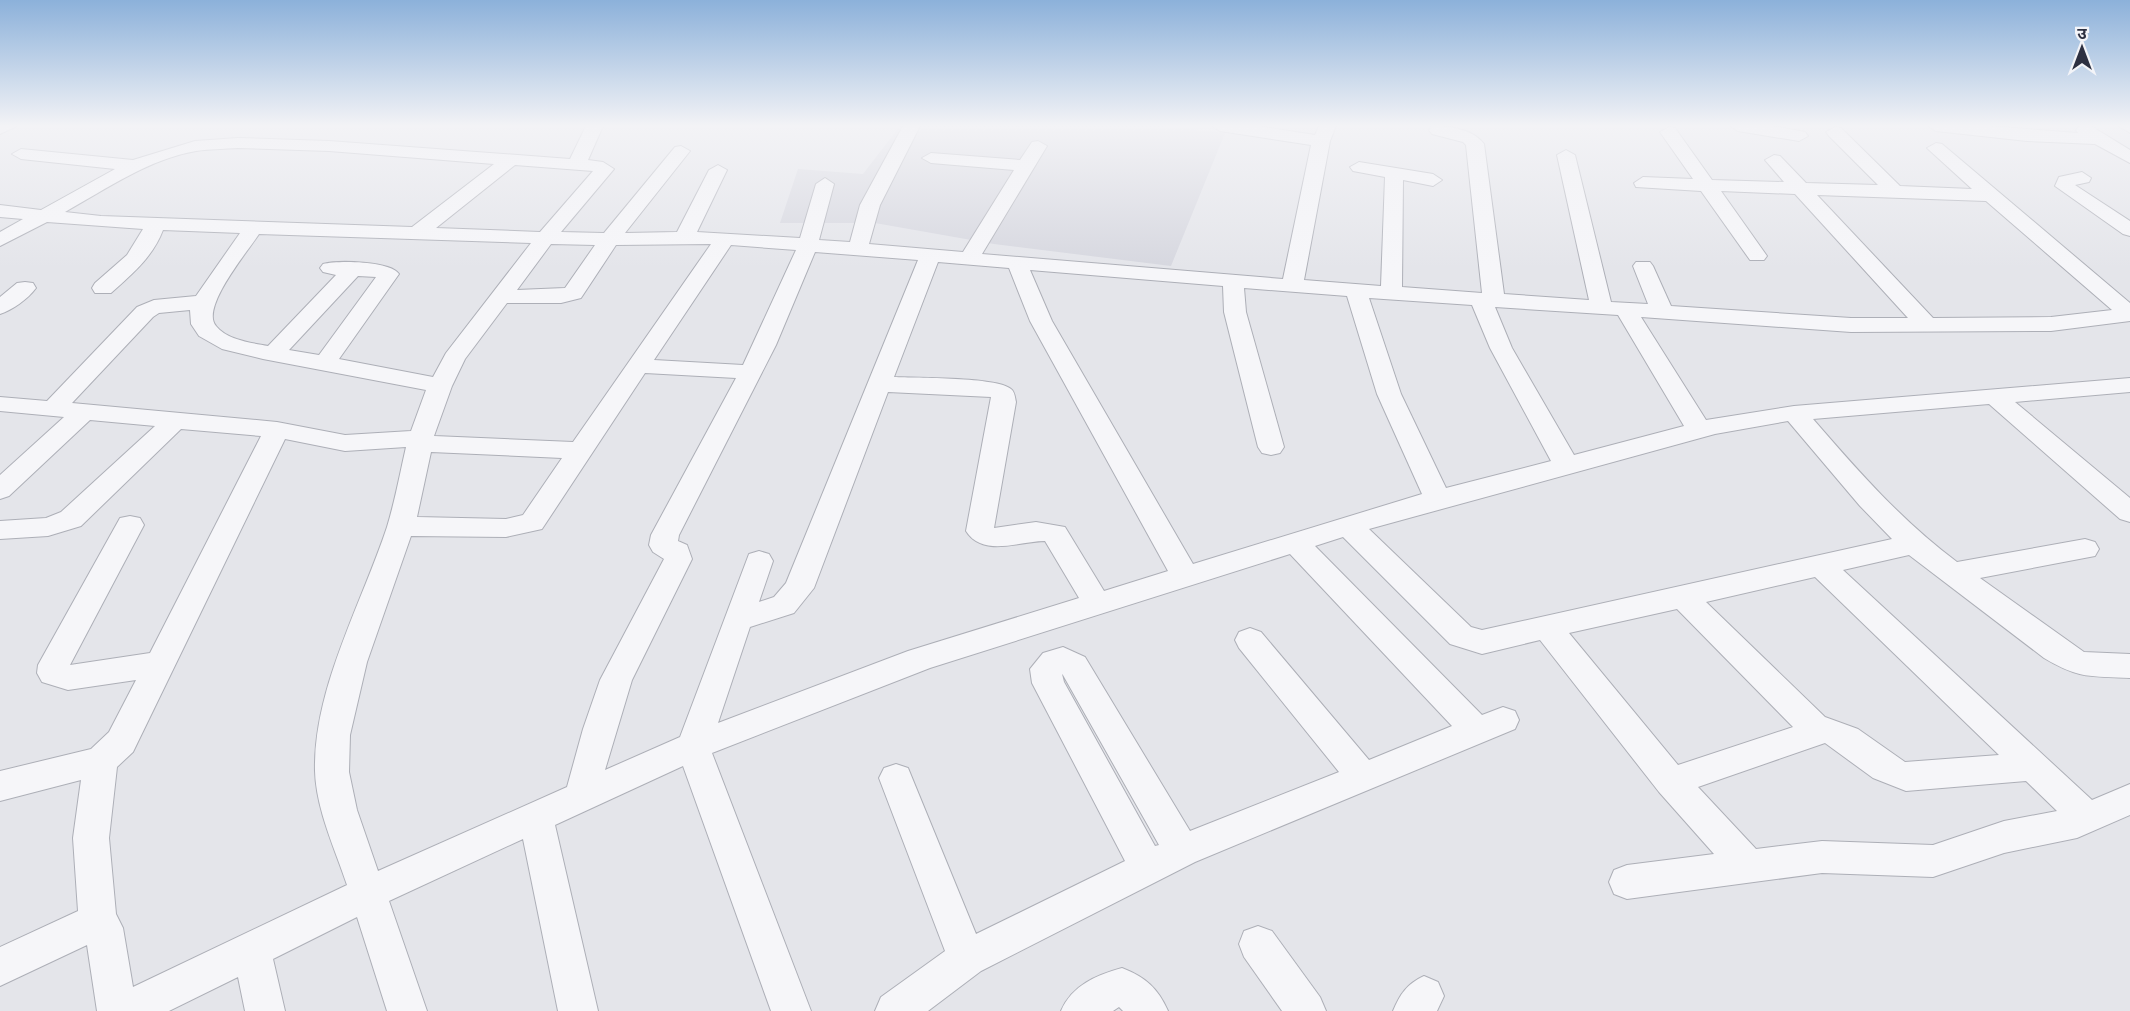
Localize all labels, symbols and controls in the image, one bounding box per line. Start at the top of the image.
north arrow [2052,18,2112,78]
text: उ [2077,23,2087,42]

